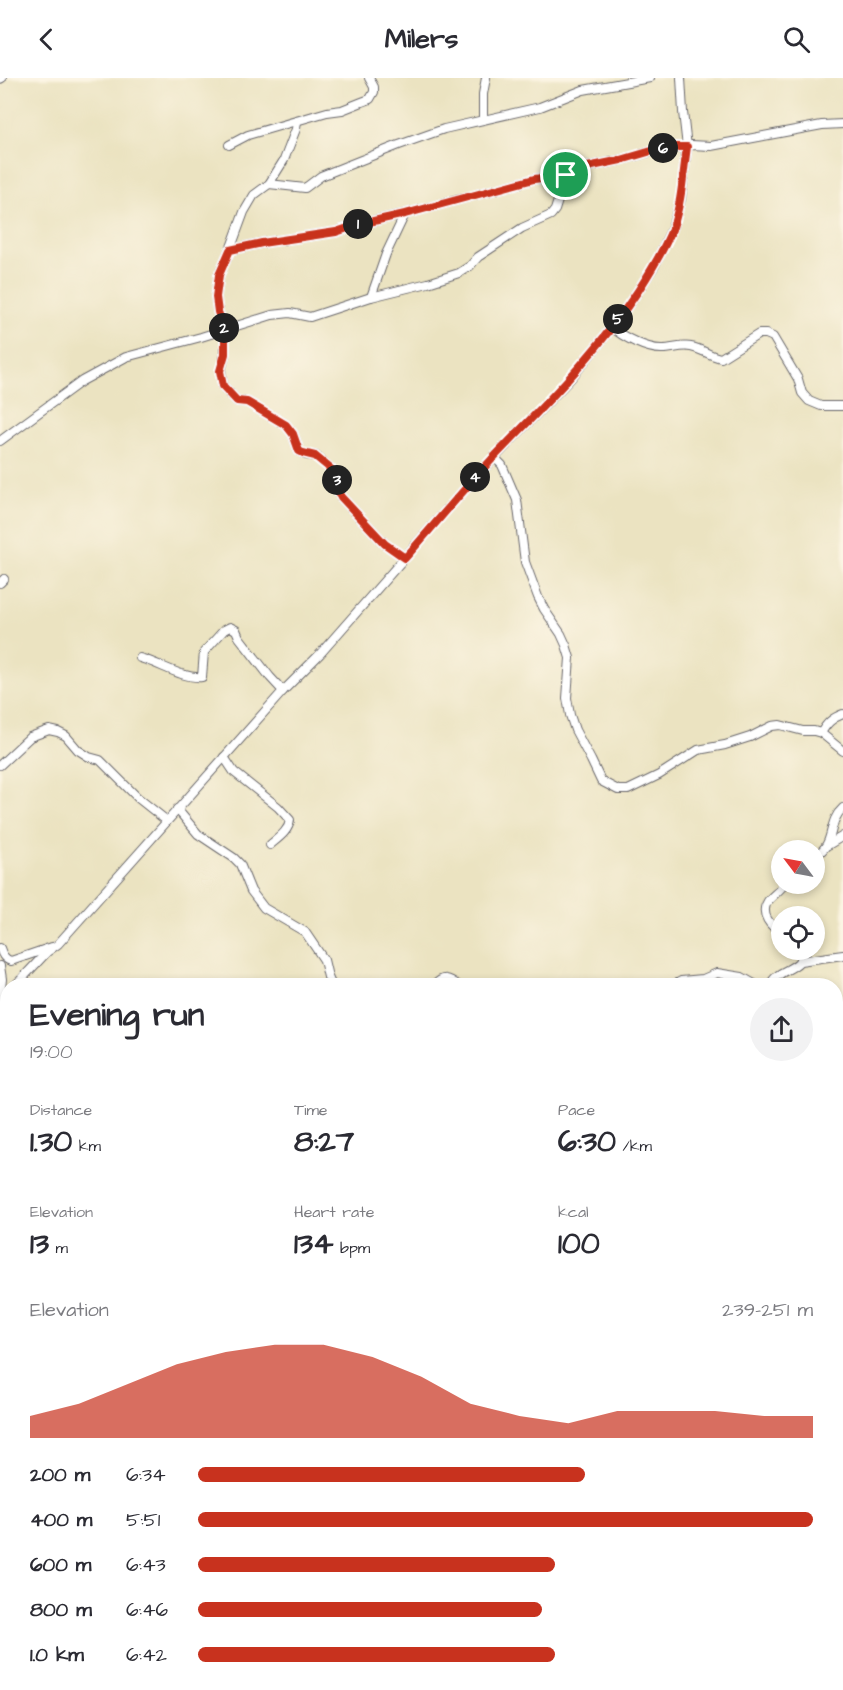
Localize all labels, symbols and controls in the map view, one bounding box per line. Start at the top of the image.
text: Milers [385,20,458,58]
icon: back [30,23,63,56]
icon: search [780,23,813,56]
pin: 6 [648,133,678,163]
text: 6 [658,137,668,159]
pin [540,149,591,200]
icon: arrive [549,158,582,191]
pin: 1 [343,209,373,239]
text: 1 [357,213,359,235]
pin: 5 [603,304,633,334]
text: 5 [612,308,624,330]
pin: 2 [209,313,239,343]
text: 2 [219,317,229,339]
pin: 4 [460,462,490,492]
pin: 3 [322,465,352,495]
text: 4 [470,466,480,488]
text: 3 [333,469,341,491]
north arrow [771,840,825,894]
map controls [771,840,825,960]
button: locate [771,906,825,960]
text: Evening run [30,992,204,1038]
button: share [750,998,813,1061]
text: 19:00 [30,1038,73,1066]
text: Distance [30,1099,92,1121]
text: Time [294,1099,328,1121]
text: Pace [558,1099,595,1121]
text: 1.30 [30,1121,72,1163]
text: 8:27 [294,1121,354,1163]
text: 6:30 [558,1121,616,1163]
text: km [72,1135,101,1157]
text: /km [616,1135,652,1157]
text: Elevation [30,1201,93,1223]
text: Heart rate [294,1201,374,1223]
text: kcal [558,1201,589,1223]
text: 13 [30,1223,49,1265]
text: 134 [294,1223,334,1265]
text: 100 [558,1223,600,1265]
text: m [49,1237,68,1259]
text: bpm [334,1237,370,1259]
text: Elevation [30,1296,109,1324]
text: 239–251 m [722,1296,813,1324]
text: 200 m [30,1461,90,1489]
text: 6:34 [126,1461,166,1489]
text: 400 m [30,1506,92,1534]
text: 5:51 [126,1506,160,1534]
text: 600 m [30,1551,91,1579]
text: 6:43 [126,1551,166,1579]
text: 800 m [30,1596,92,1624]
text: 6:46 [126,1596,168,1624]
text: 1.0 km [30,1641,84,1669]
text: 6:42 [126,1641,167,1669]

